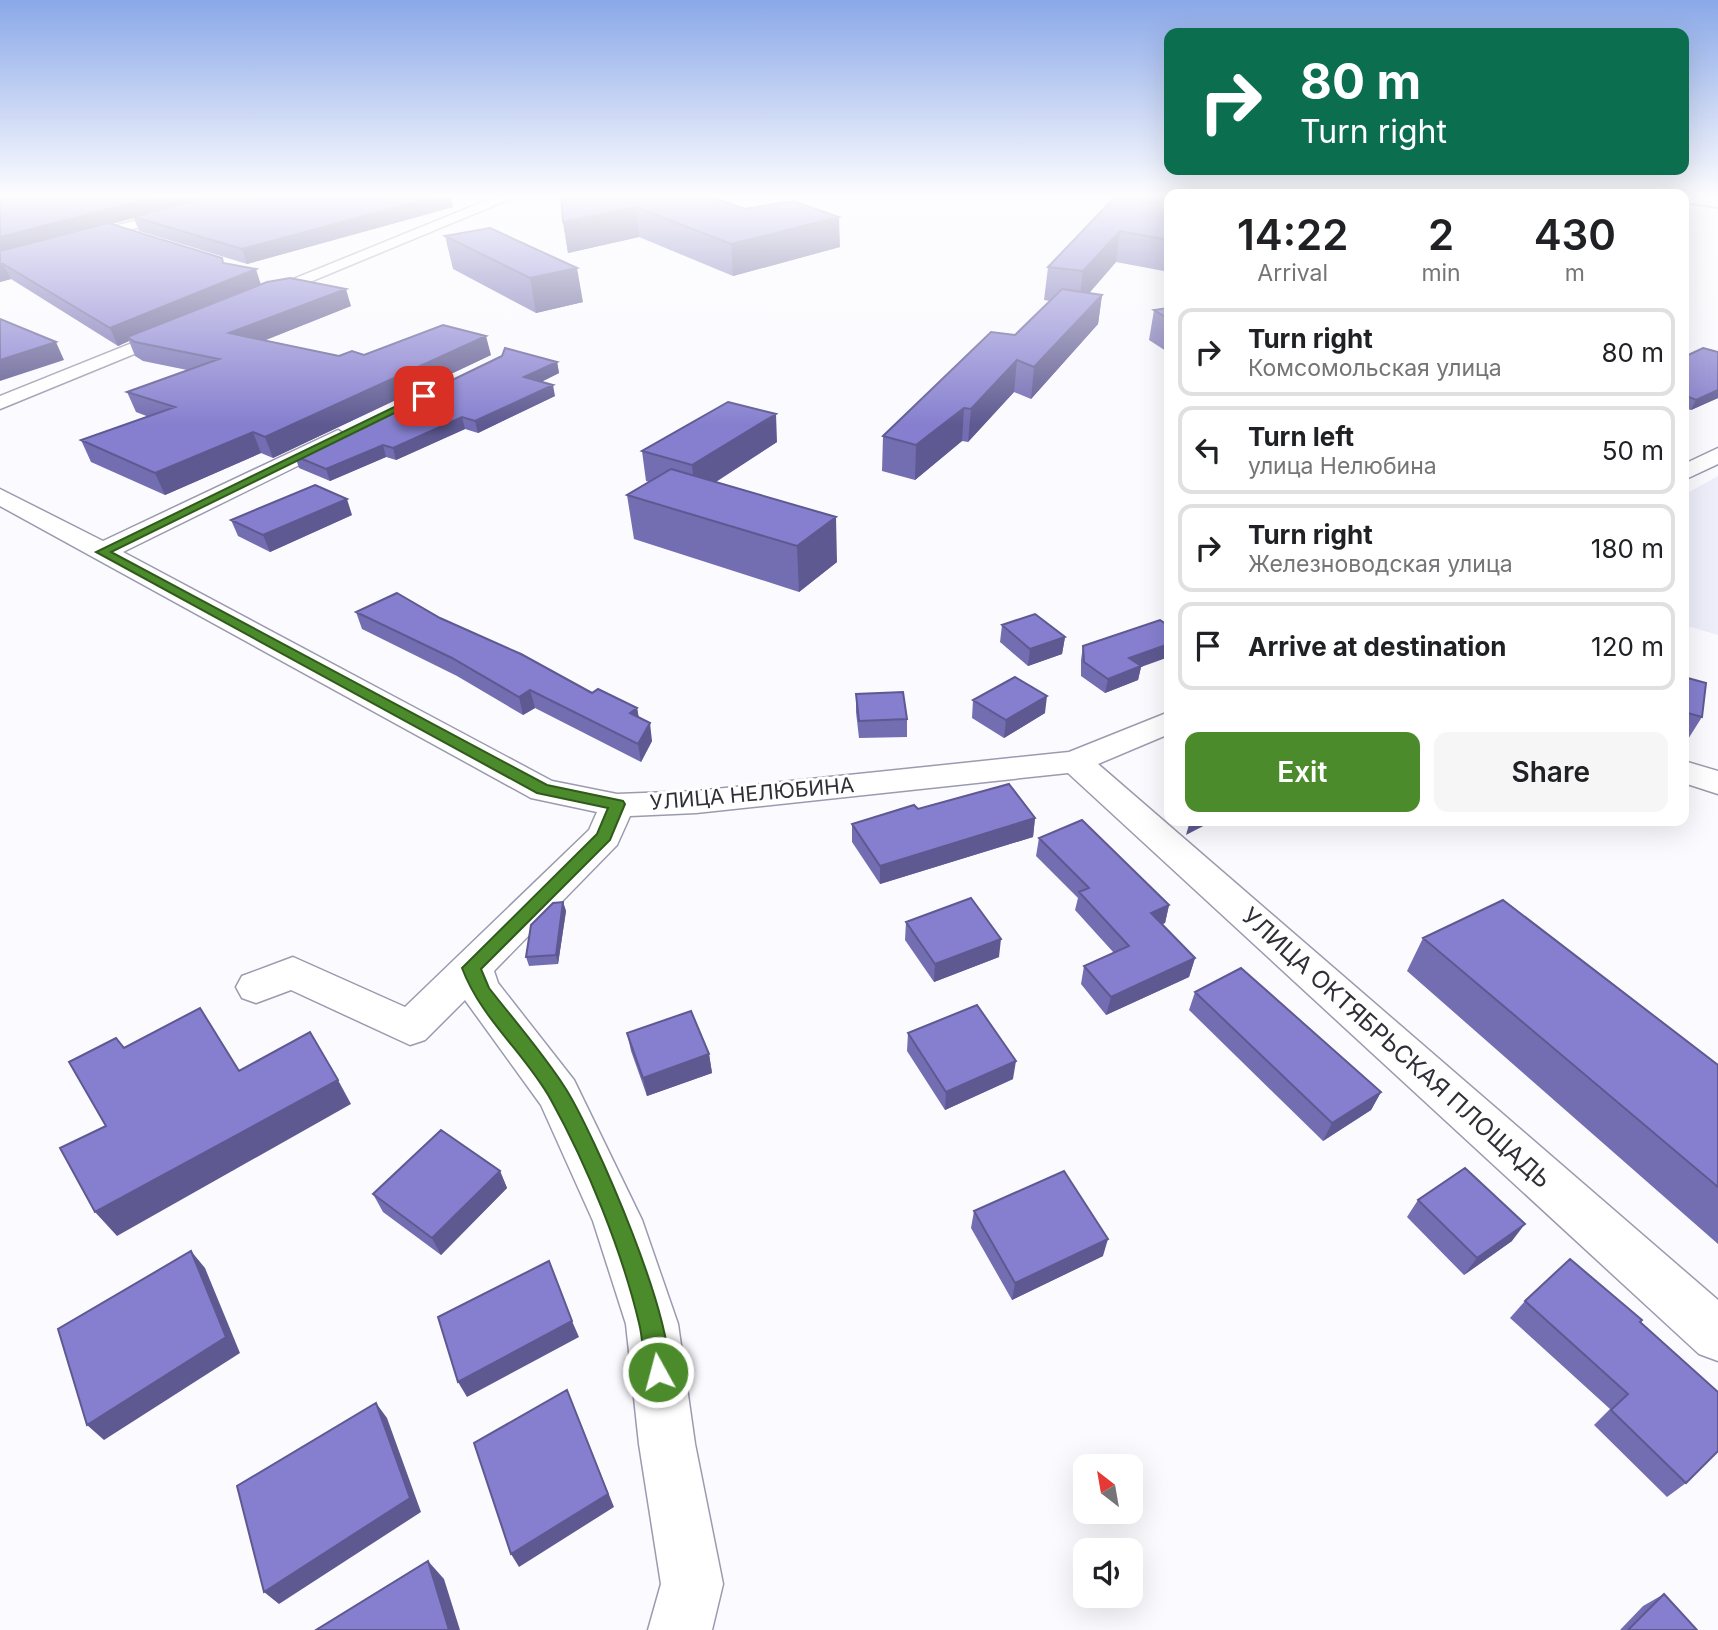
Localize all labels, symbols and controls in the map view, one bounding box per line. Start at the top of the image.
text: 80 m [1300,52,1421,111]
icon: right [1185,56,1276,147]
text: Turn right [1300,112,1447,151]
text: 14:22 [1237,209,1348,260]
text: 2 [1428,209,1454,260]
text: 430 [1534,209,1616,260]
text: Arrival [1257,259,1328,287]
text: min [1421,259,1461,287]
text: m [1565,259,1585,287]
text: Turn right [1248,323,1373,354]
icon: right [1189,333,1227,371]
text: 80 m [1601,337,1664,368]
text: Комсомольская улица [1248,354,1502,382]
pin [394,366,454,426]
icon: arrive [405,377,443,415]
text: Turn left [1248,421,1354,452]
icon: left [1189,431,1227,469]
text: 50 m [1602,435,1664,466]
text: улица Нелюбина [1248,452,1437,480]
text: Turn right [1248,519,1373,550]
icon: right [1189,529,1227,567]
text: 180 m [1591,533,1664,564]
text: Железноводская улица [1248,550,1513,578]
icon: arrive [1189,627,1227,665]
text: Arrive at destination [1248,631,1507,662]
text: 120 m [1591,631,1664,662]
button: Exit [1185,732,1420,812]
button: Share [1434,732,1668,812]
street label: УЛИЦА НЕЛЮБИНА [649,772,855,815]
street label: УЛИЦА ОКТЯБРЬСКАЯ ПЛОЩАДЬ [1236,901,1557,1194]
position arrow [621,1335,695,1409]
north arrow [1073,1454,1143,1524]
map controls [1073,1454,1143,1608]
button: sound [1073,1538,1143,1608]

